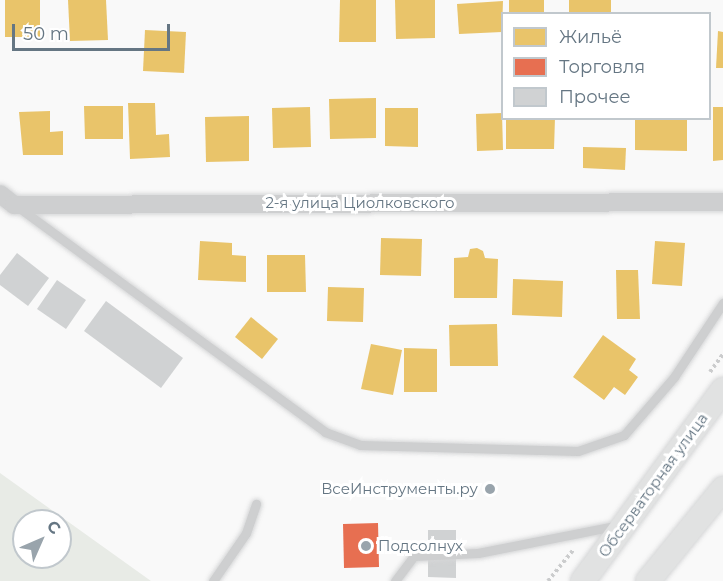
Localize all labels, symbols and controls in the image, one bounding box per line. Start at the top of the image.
scale bar [15,12,172,50]
legend [501,12,711,120]
text: 50 m [23,23,69,45]
text: Жильё [559,26,622,48]
text: Торговля [559,56,645,78]
text: Прочее [559,86,631,108]
street label: 2-я улица Циолковского [265,194,455,212]
street label: Обсерваторная улица [595,409,711,561]
place label: ВсеИнструменты.ру [321,480,478,498]
marker: ВсеИнструменты.ру [483,482,497,496]
north arrow [12,509,72,569]
text: С [43,517,64,538]
place label: Подсолнух [378,537,463,555]
marker: Подсолнух [359,539,373,553]

